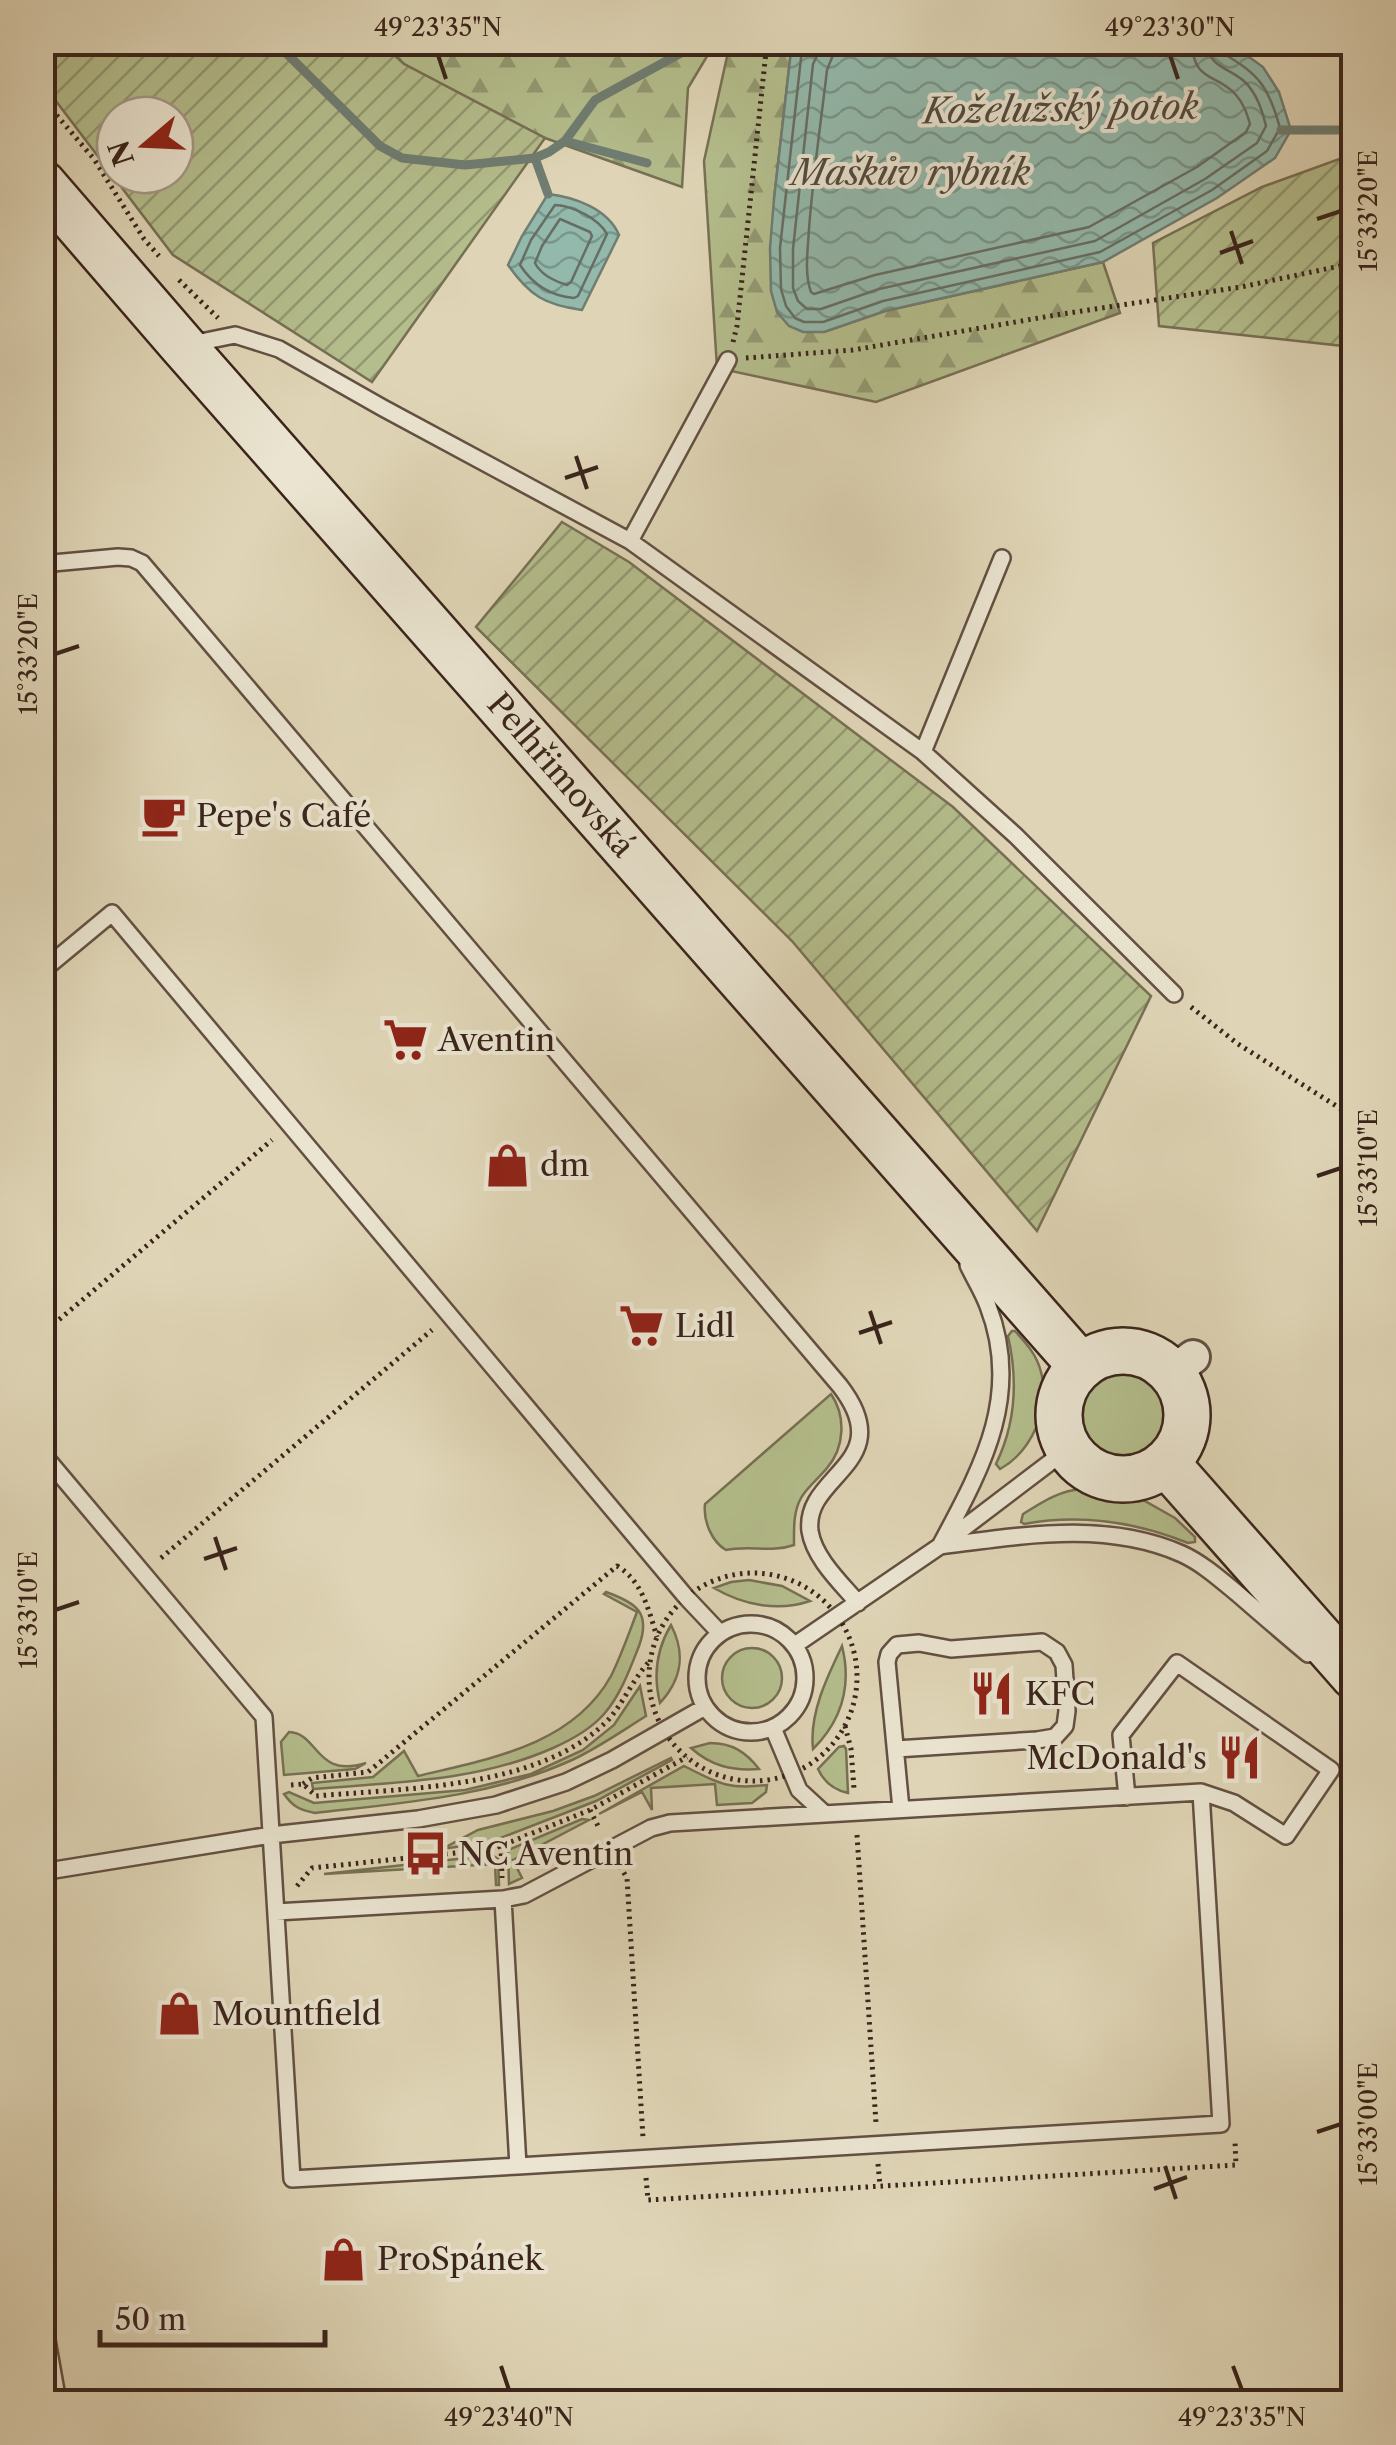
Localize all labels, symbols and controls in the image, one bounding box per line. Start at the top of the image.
text: 49°23'35"N [374,12,502,43]
text: 49°23'30"N [1105,12,1235,43]
water label: Koželužský potok [920,85,1199,132]
north arrow [95,95,195,195]
text: N [101,136,141,170]
text: 15°33'20"E [1353,150,1384,272]
water label: Maškův rybník [787,151,1031,194]
text: 15°33'20"E [13,593,44,715]
street label: Pelhřimovská [479,685,643,865]
cafe icon: Pepe's Café [139,792,187,840]
place label: Pepe's Café [196,796,371,835]
supermarket icon: Aventin [381,1016,429,1064]
place label: Aventin [437,1020,555,1059]
text: 15°33'10"E [1353,1109,1384,1227]
shop icon: dm [483,1141,531,1189]
place label: dm [540,1145,589,1184]
supermarket icon: Lidl [618,1302,666,1350]
place label: Lidl [675,1306,735,1345]
text: 15°33'10"E [13,1551,44,1669]
restaurant icon: KFC [968,1670,1016,1718]
place label: KFC [1025,1674,1095,1713]
restaurant icon: McDonald's [1216,1734,1264,1782]
place label: McDonald's [1027,1738,1207,1777]
bus stop icon: NC Aventin [401,1830,449,1878]
place label: NC Aventin [458,1834,633,1873]
shop icon: Mountfield [155,1990,203,2038]
place label: Mountfield [212,1994,381,2033]
text: 15°33'00"E [1353,2062,1384,2186]
shop icon: ProSpánek [320,2235,368,2283]
place label: ProSpánek [377,2239,544,2278]
scale bar [100,2285,325,2347]
text: 50 m [115,2301,186,2338]
text: 49°23'40"N [444,2402,574,2433]
text: 49°23'35"N [1178,2402,1306,2433]

